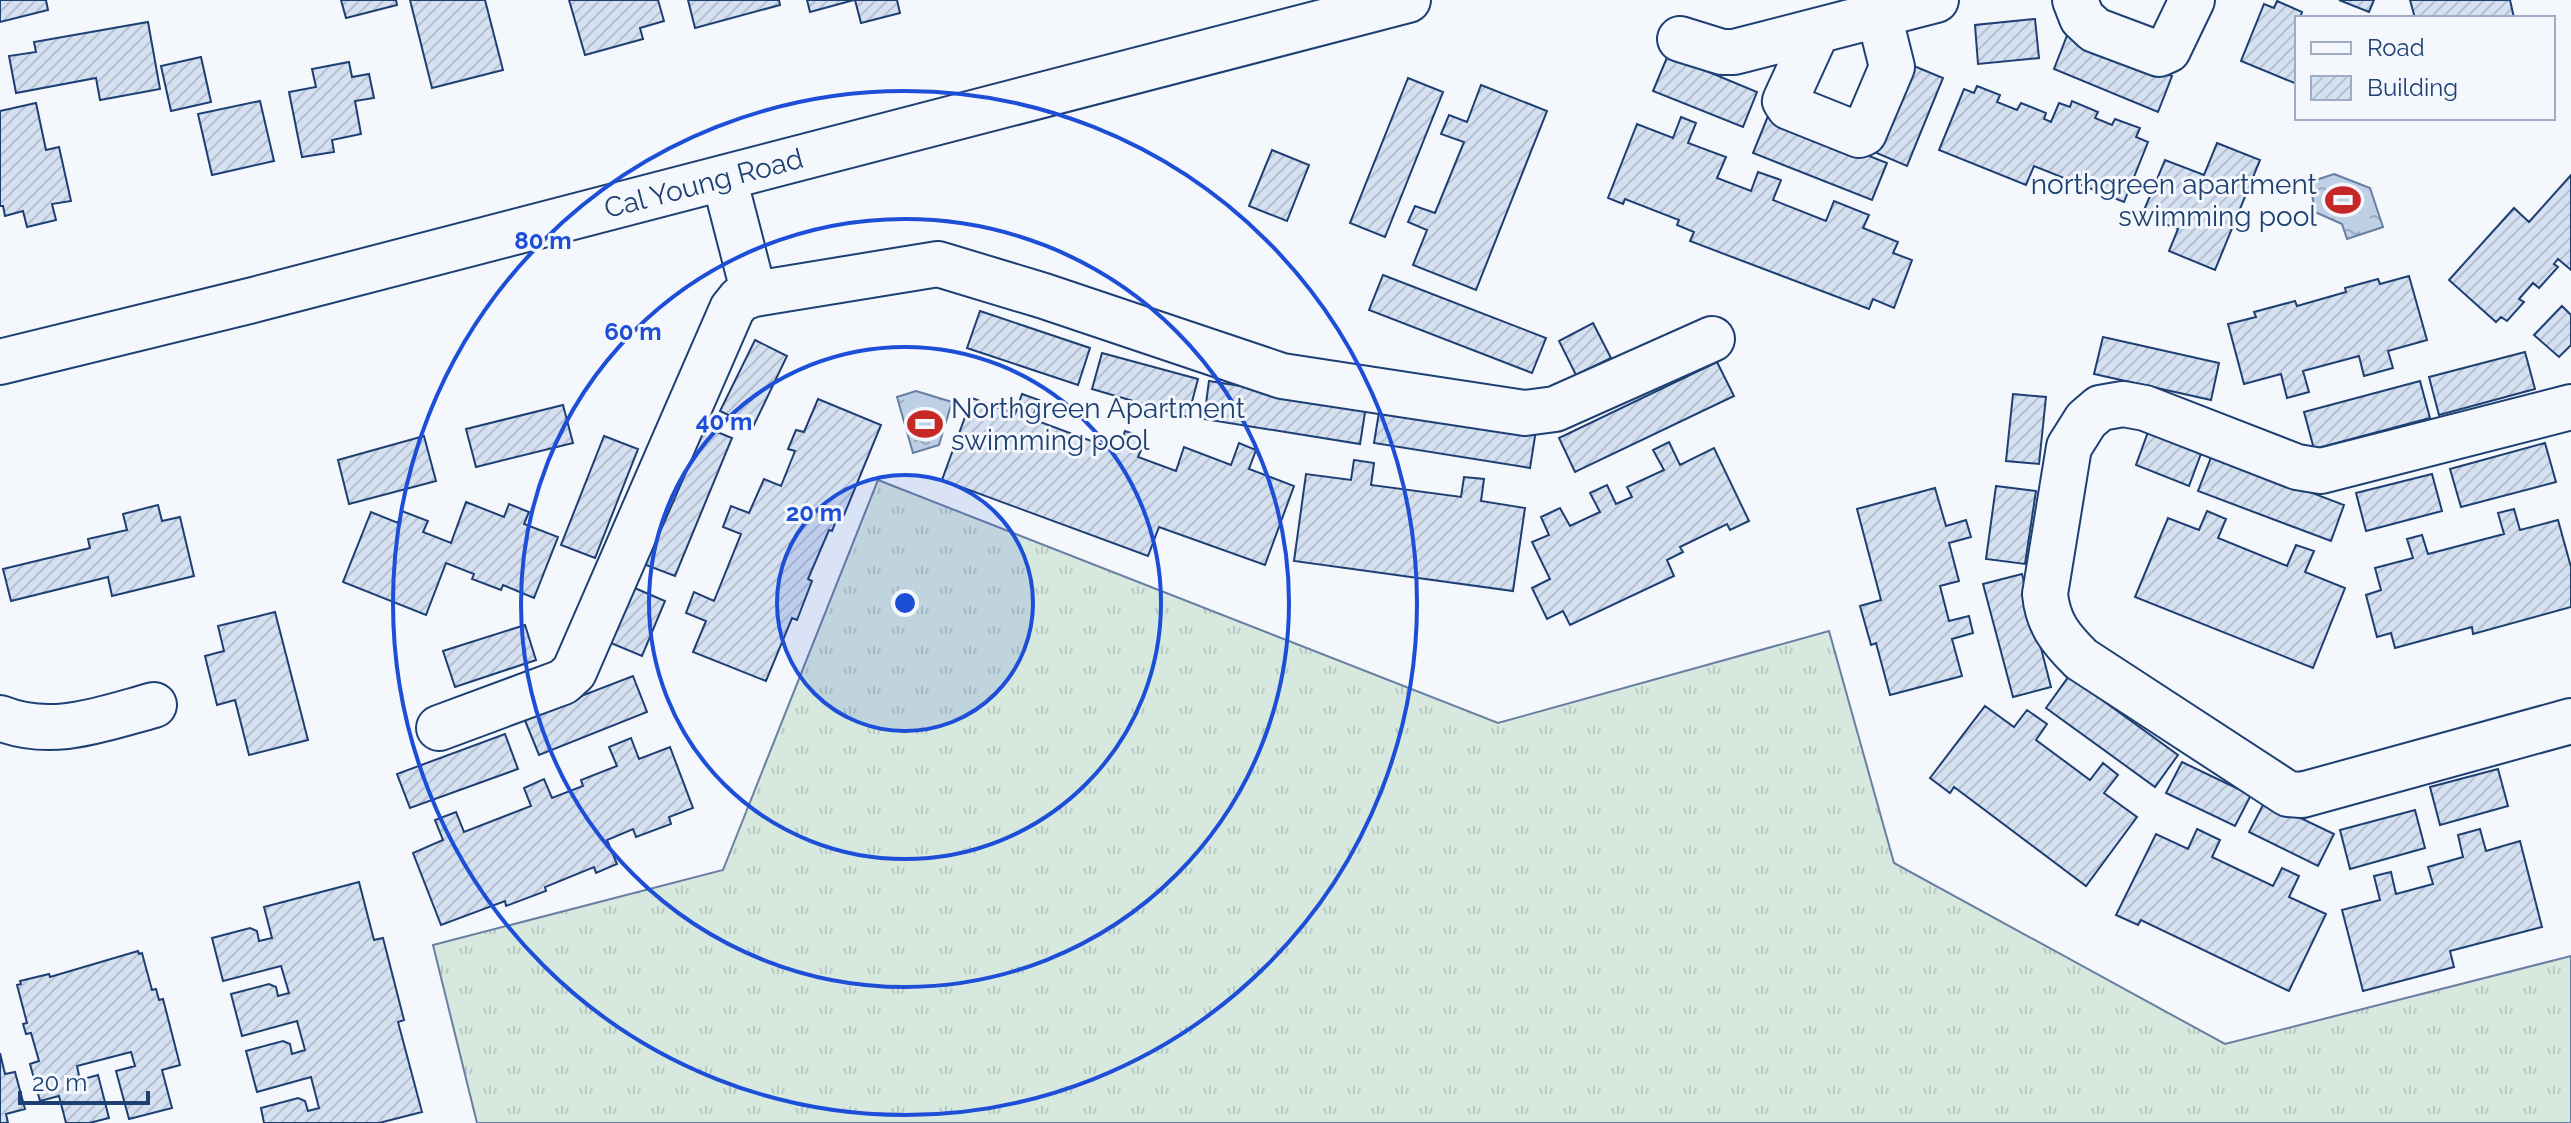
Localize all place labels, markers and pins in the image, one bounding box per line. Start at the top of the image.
place label: northgreen apartment swimming pool [2031,168,2318,233]
sports icon: northgreen apartment swimming pool [2324,181,2362,219]
place label: Northgreen Apartment swimming pool [951,392,1246,457]
sports icon: Northgreen Apartment swimming pool [906,405,944,443]
centre of rings [891,589,919,617]

